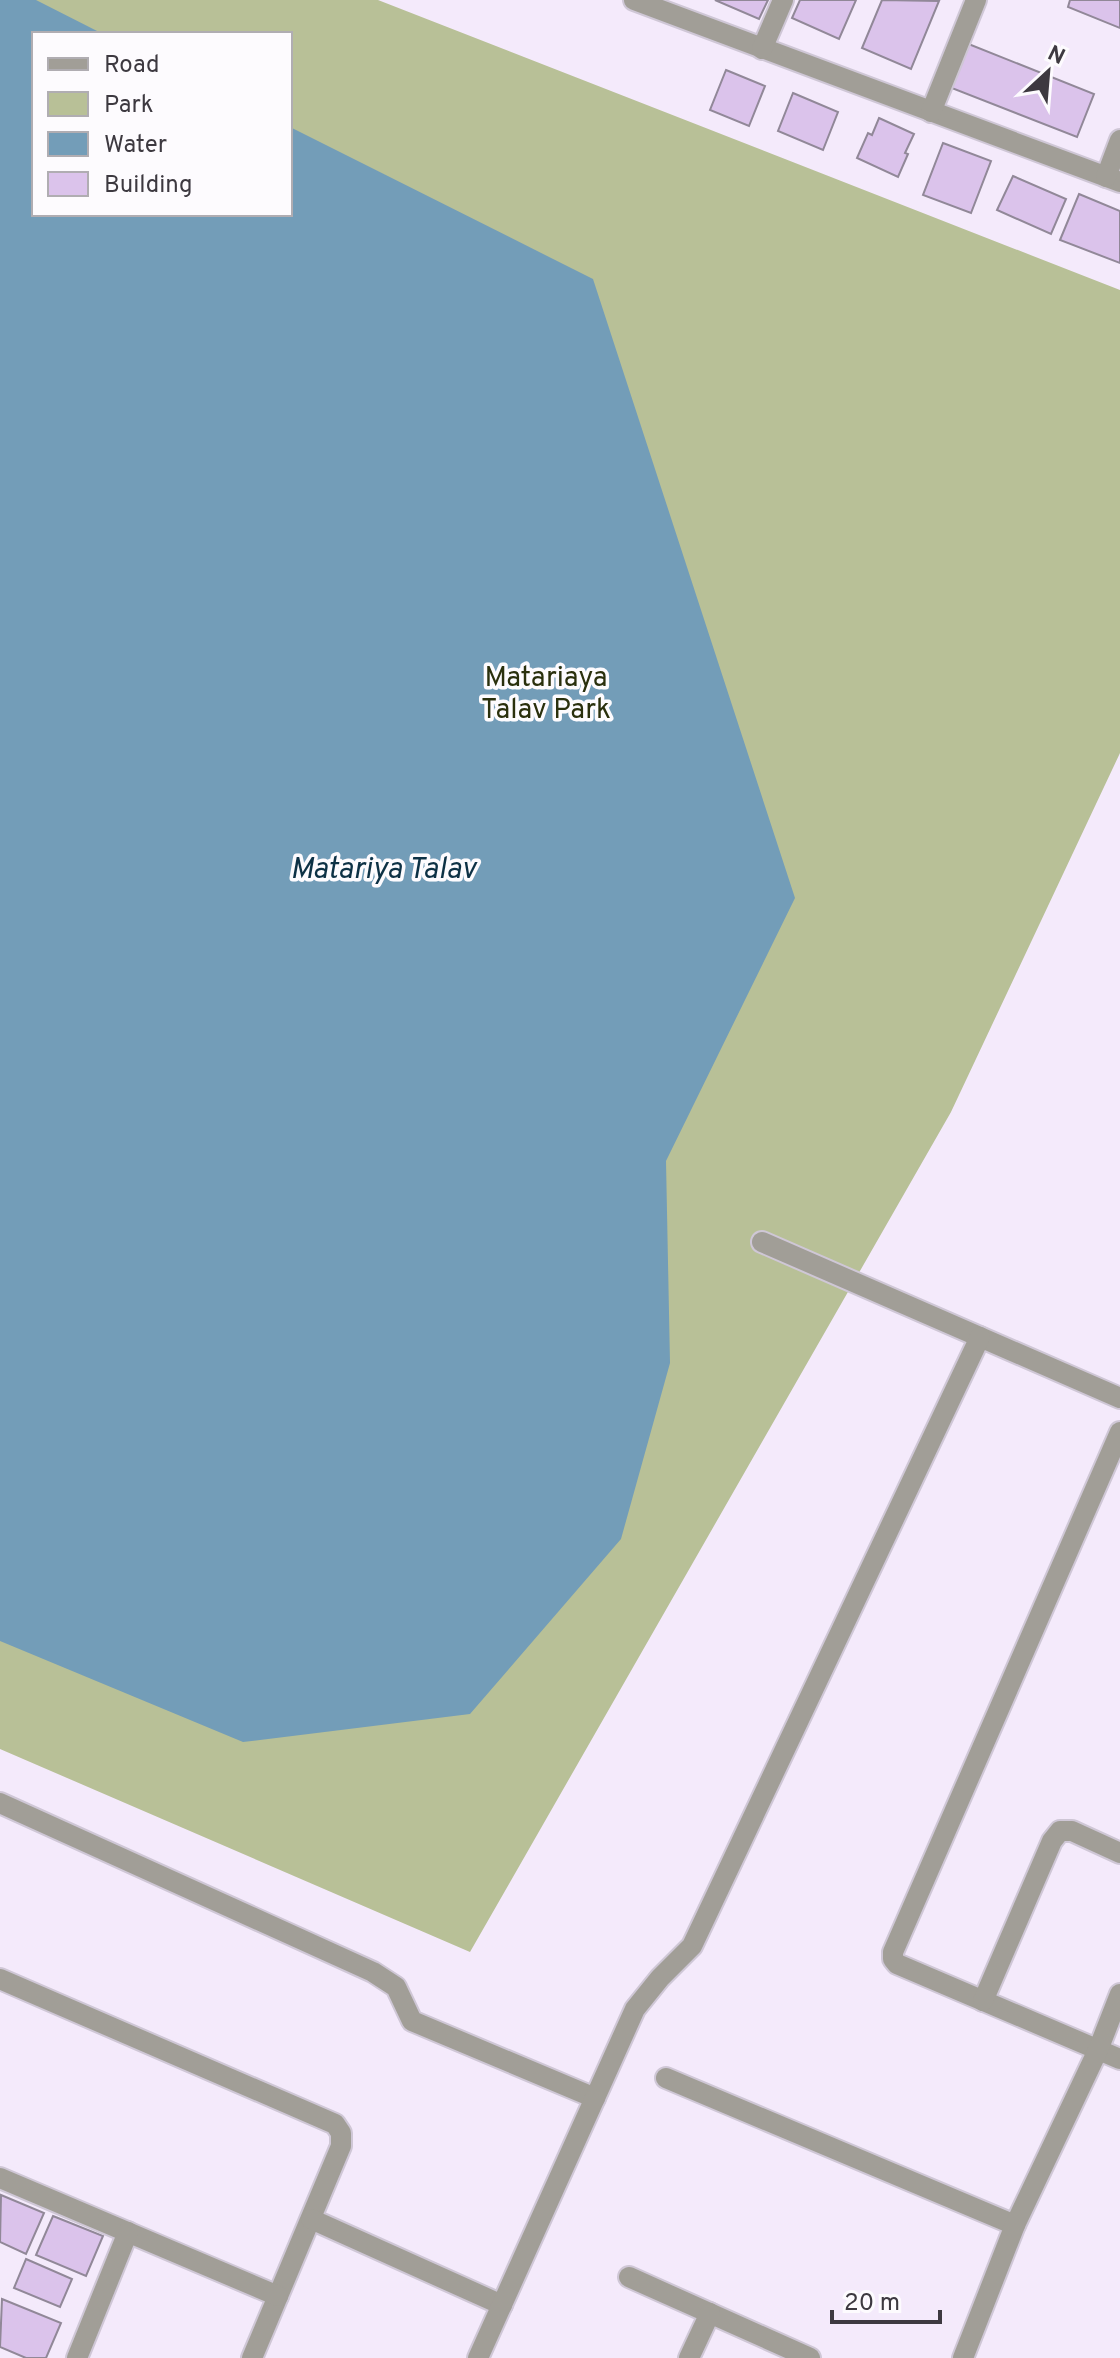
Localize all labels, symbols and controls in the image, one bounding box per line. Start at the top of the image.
legend [32,32,292,216]
north arrow [1008,32,1088,112]
text: N [1043,41,1069,72]
text: Road [104,51,160,81]
text: Park [104,91,154,121]
text: Water [104,131,167,161]
text: Building [104,171,193,201]
park label: Matariaya Talav Park [481,661,611,729]
water label: Matariya Talav [290,852,478,889]
scale bar [832,2274,940,2324]
text: 20 m [844,2289,900,2319]

